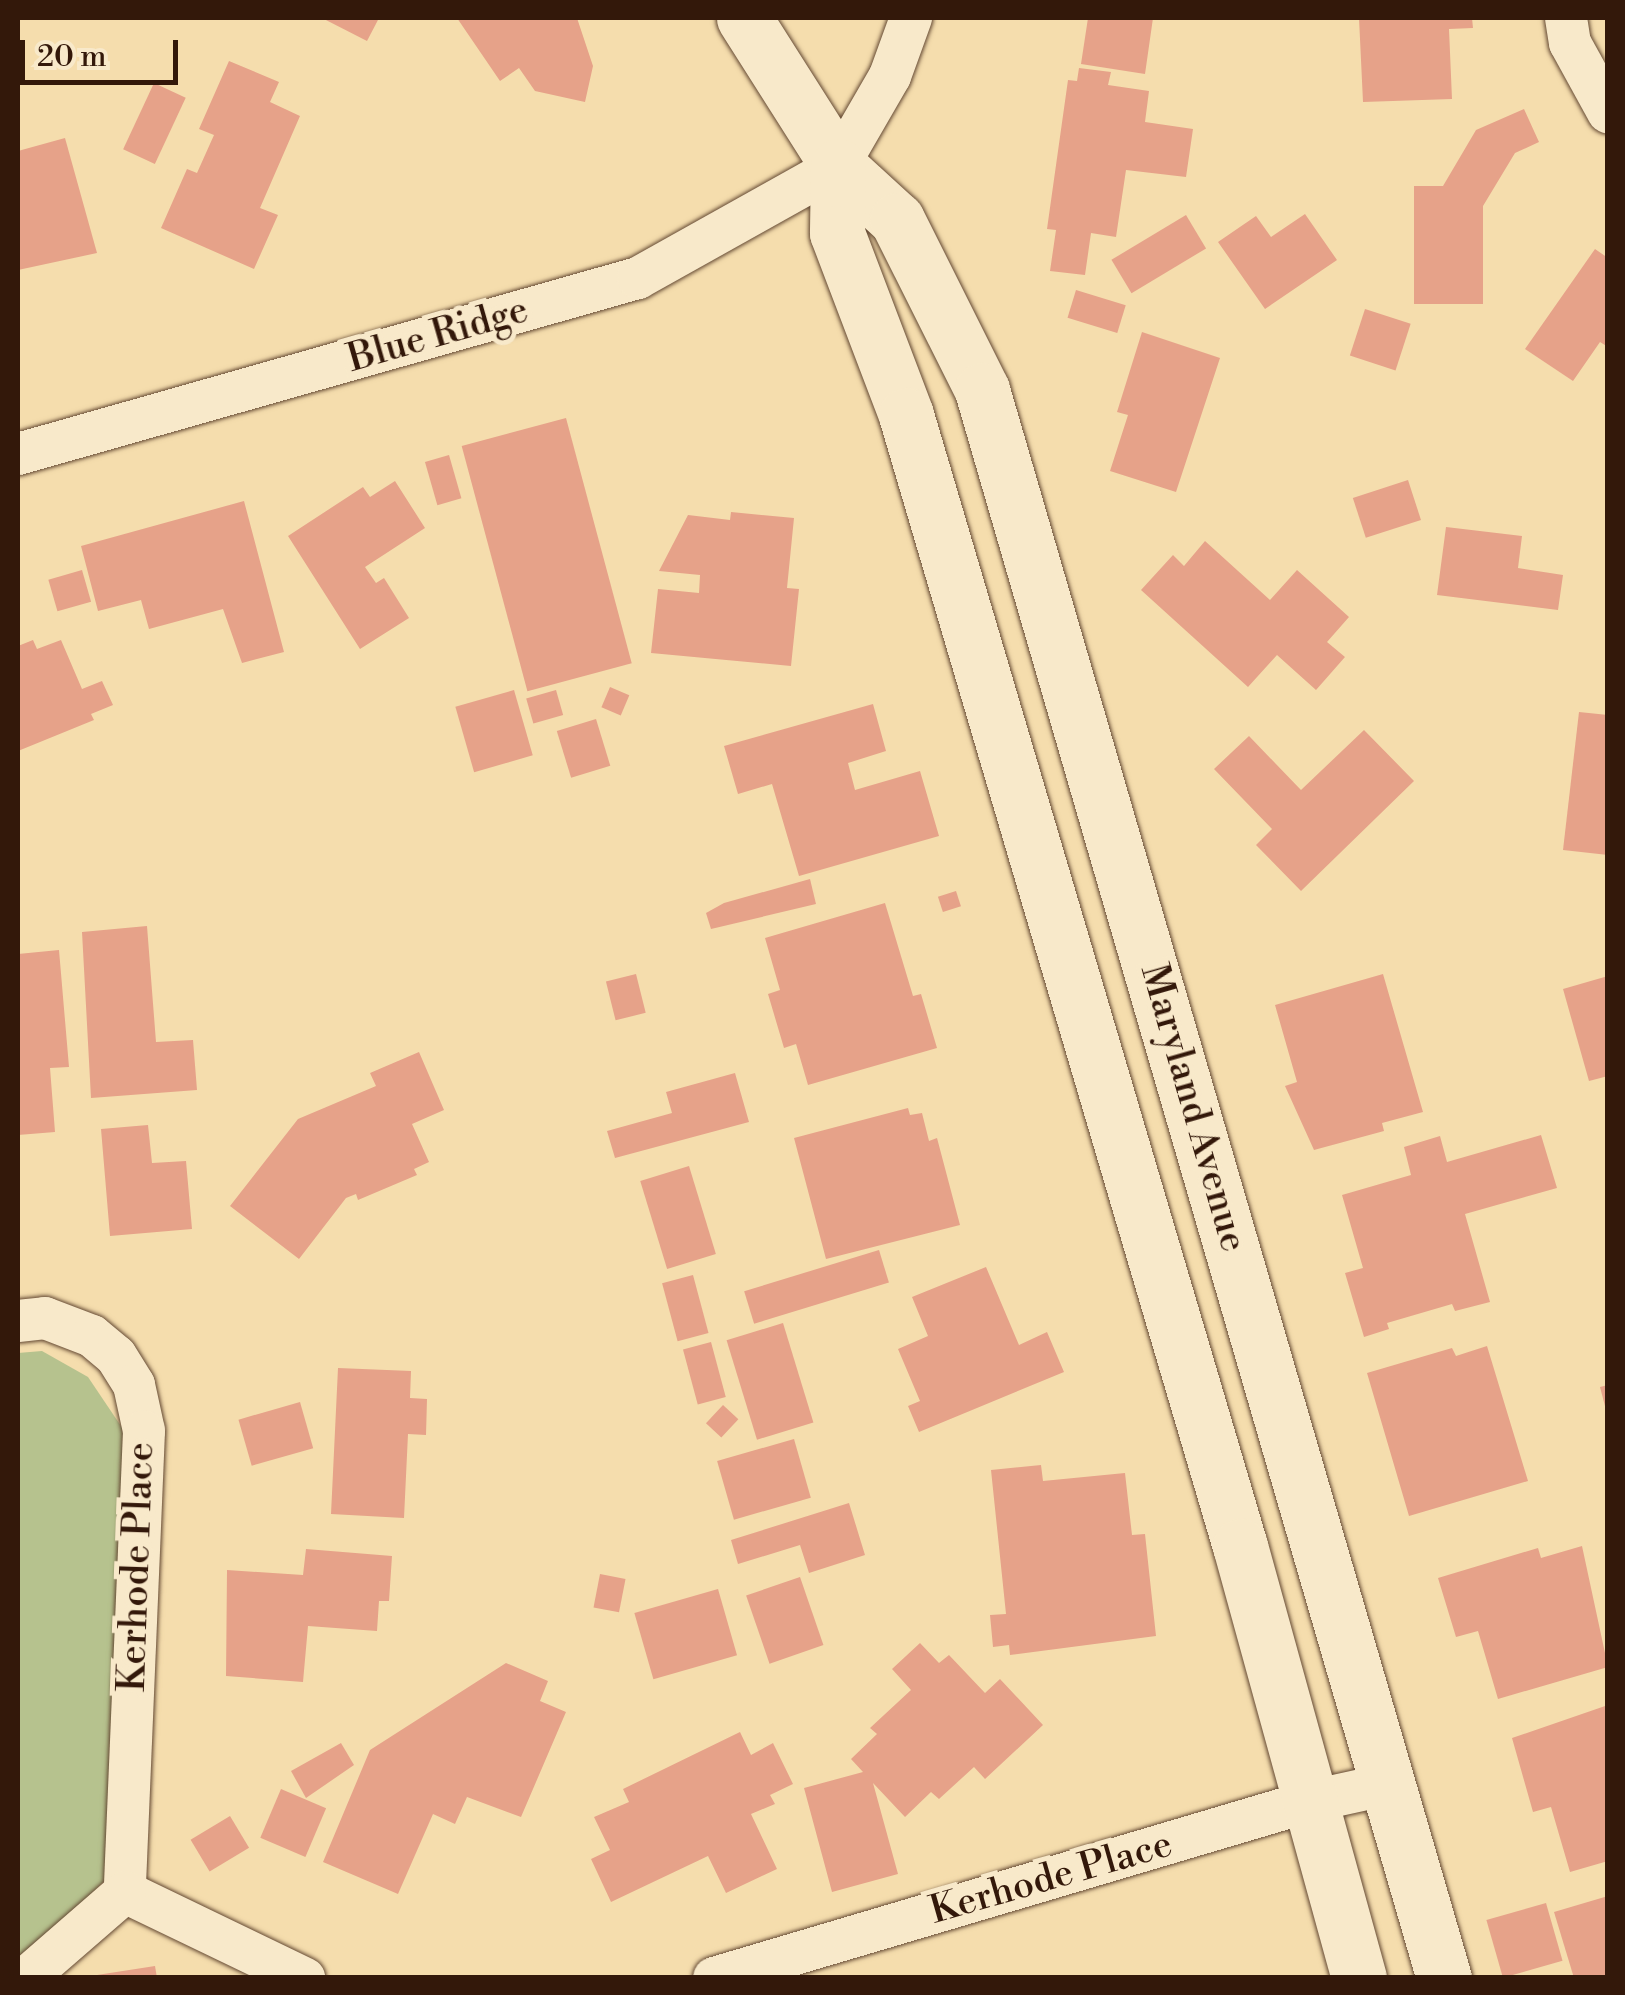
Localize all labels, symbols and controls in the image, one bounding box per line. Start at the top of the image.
scale bar [25,20,182,82]
text: 20 m [37,38,106,76]
street label: Blue Ridge [343,288,533,382]
street label: Maryland Avenue [1130,959,1256,1257]
street label: Kerhode Place [110,1441,164,1693]
street label: Kerhode Place [925,1822,1177,1934]

